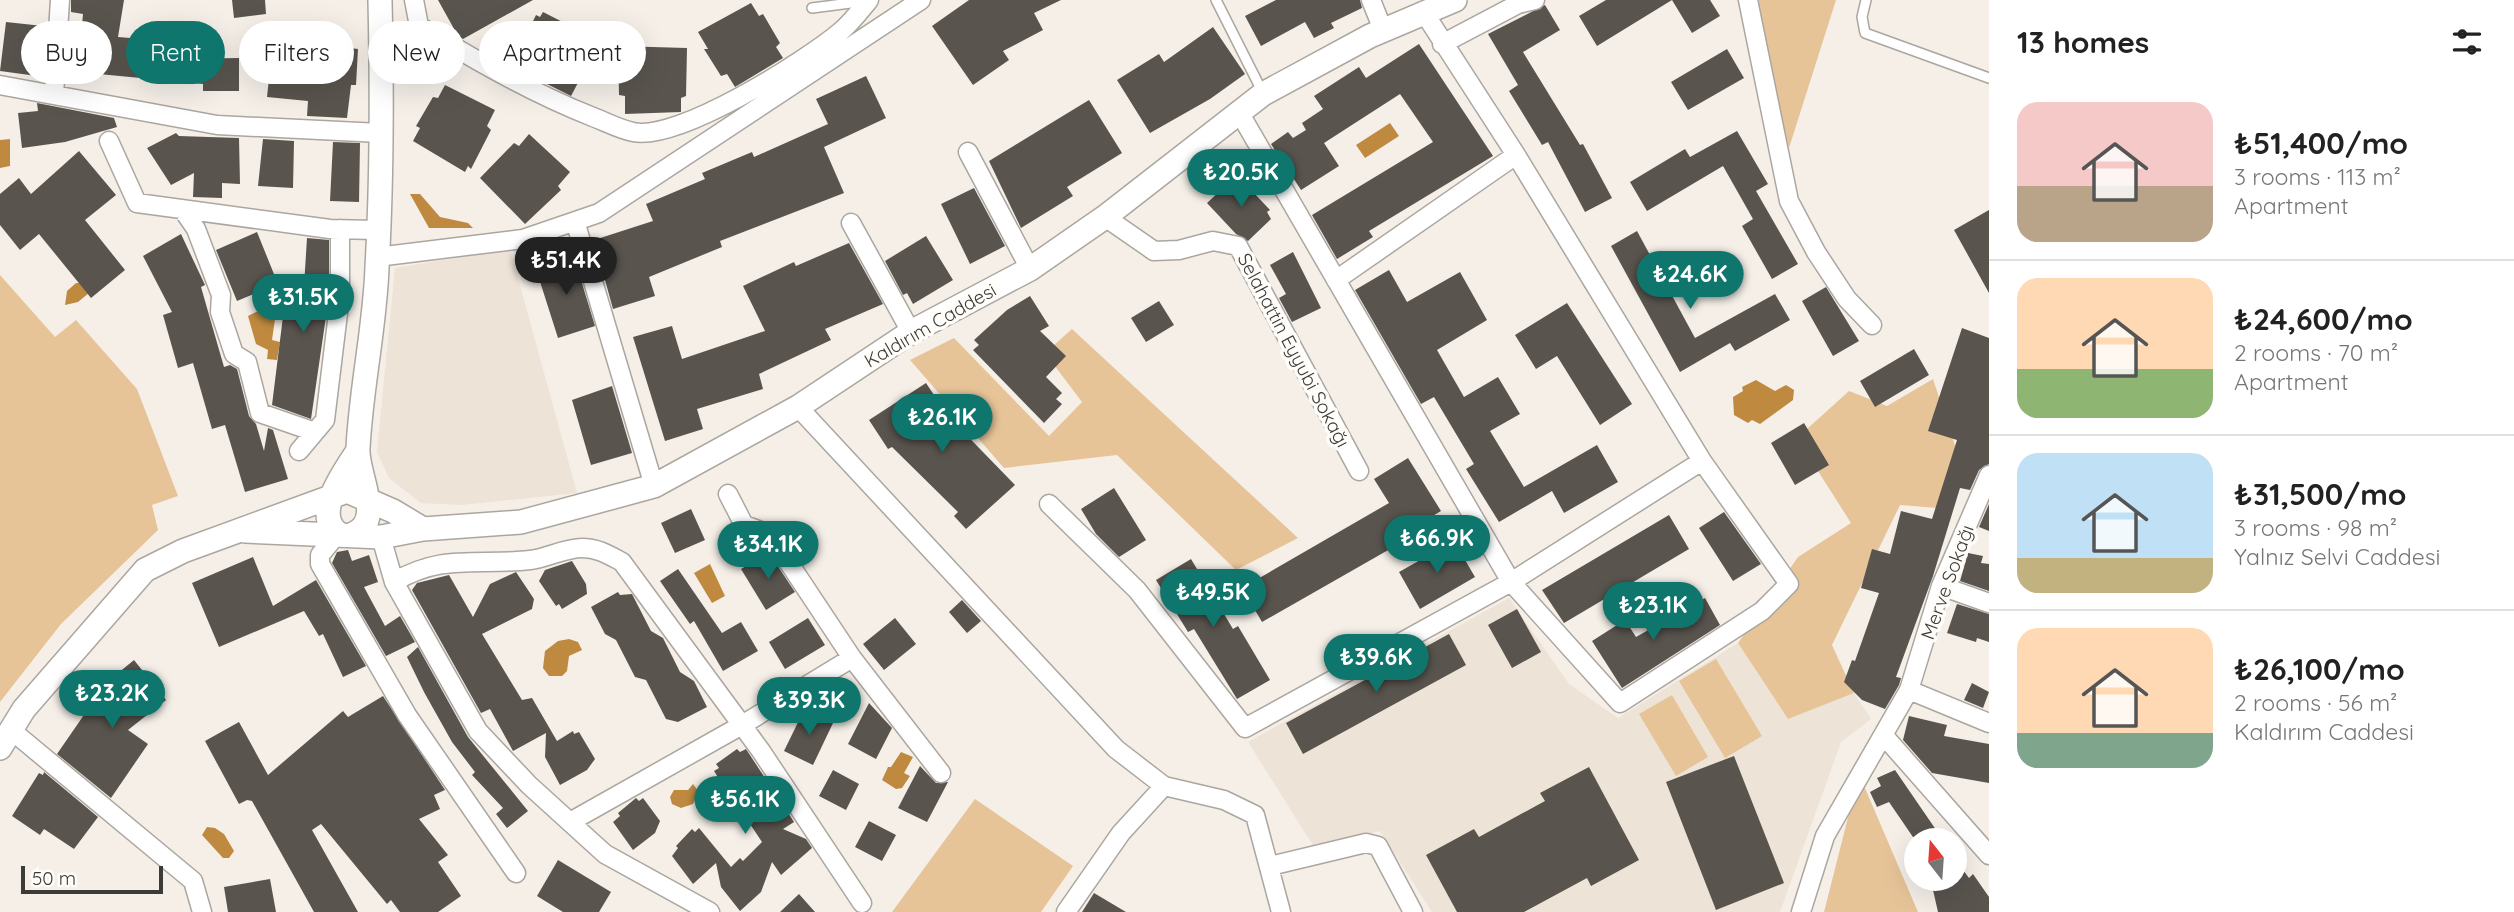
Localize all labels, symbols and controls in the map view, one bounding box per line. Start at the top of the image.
chip: Buy [21,21,112,84]
chip: Rent [126,21,225,84]
chip: Filters [239,21,354,84]
chip: New [368,21,465,84]
chip: Apartment [479,21,646,84]
text: 13 homes [2017,23,2149,61]
icon: filters [2448,23,2486,61]
text: ₺51,400/mo [2234,124,2408,162]
icon: home [2073,130,2157,214]
pin: ₺20.5K [1184,150,1298,209]
text: ₺20.5K [1203,157,1279,186]
text: 3 rooms · 113 m² [2234,162,2401,191]
text: Apartment [2234,191,2348,220]
pin: ₺51.4K [509,238,623,297]
text: ₺51.4K [531,245,601,274]
street label: Selahattin Eyyubi Sokağı [1233,249,1355,451]
pin: ₺24.6K [1633,252,1747,311]
text: ₺24.6K [1653,259,1727,288]
pin: ₺31.5K [246,274,360,334]
street label: Kaldırım Caddesi [860,277,1000,373]
text: ₺31.5K [268,282,338,311]
text: ₺24,600/mo [2234,300,2413,338]
icon: home [2073,306,2157,390]
text: 2 rooms · 70 m² [2234,338,2398,367]
text: Apartment [2234,367,2348,396]
pin: ₺26.1K [885,394,999,454]
text: ₺26.1K [908,402,976,431]
text: ₺31,500/mo [2234,475,2407,513]
icon: home [2073,481,2157,565]
text: 3 rooms · 98 m² [2234,513,2397,542]
pin: ₺66.9K [1380,516,1494,575]
street label: Merve Sokağı [1915,521,1979,643]
pin: ₺34.1K [711,522,825,581]
text: ₺66.9K [1400,523,1474,552]
text: ₺34.1K [733,529,803,558]
text: Yalnız Selvi Caddesi [2234,542,2440,571]
pin: ₺49.5K [1156,570,1270,629]
text: ₺49.5K [1176,577,1250,606]
pin: ₺23.1K [1596,582,1710,642]
text: ₺23.1K [1619,590,1687,619]
pin: ₺39.6K [1319,634,1433,694]
text: ₺39.6K [1340,642,1412,671]
text: ₺26,100/mo [2234,650,2405,688]
icon: home [2073,656,2157,740]
pin: ₺23.2K [55,670,169,730]
text: ₺23.2K [75,678,149,707]
pin: ₺39.3K [752,678,866,737]
text: ₺39.3K [773,685,845,714]
text: 2 rooms · 56 m² [2234,688,2397,717]
text: Kaldırım Caddesi [2234,717,2414,746]
pin: ₺56.1K [688,776,802,836]
text: ₺56.1K [710,784,780,813]
north arrow [1904,828,1967,891]
map controls [1904,828,1967,891]
scale bar [21,863,163,895]
text: 50 m [32,866,76,890]

